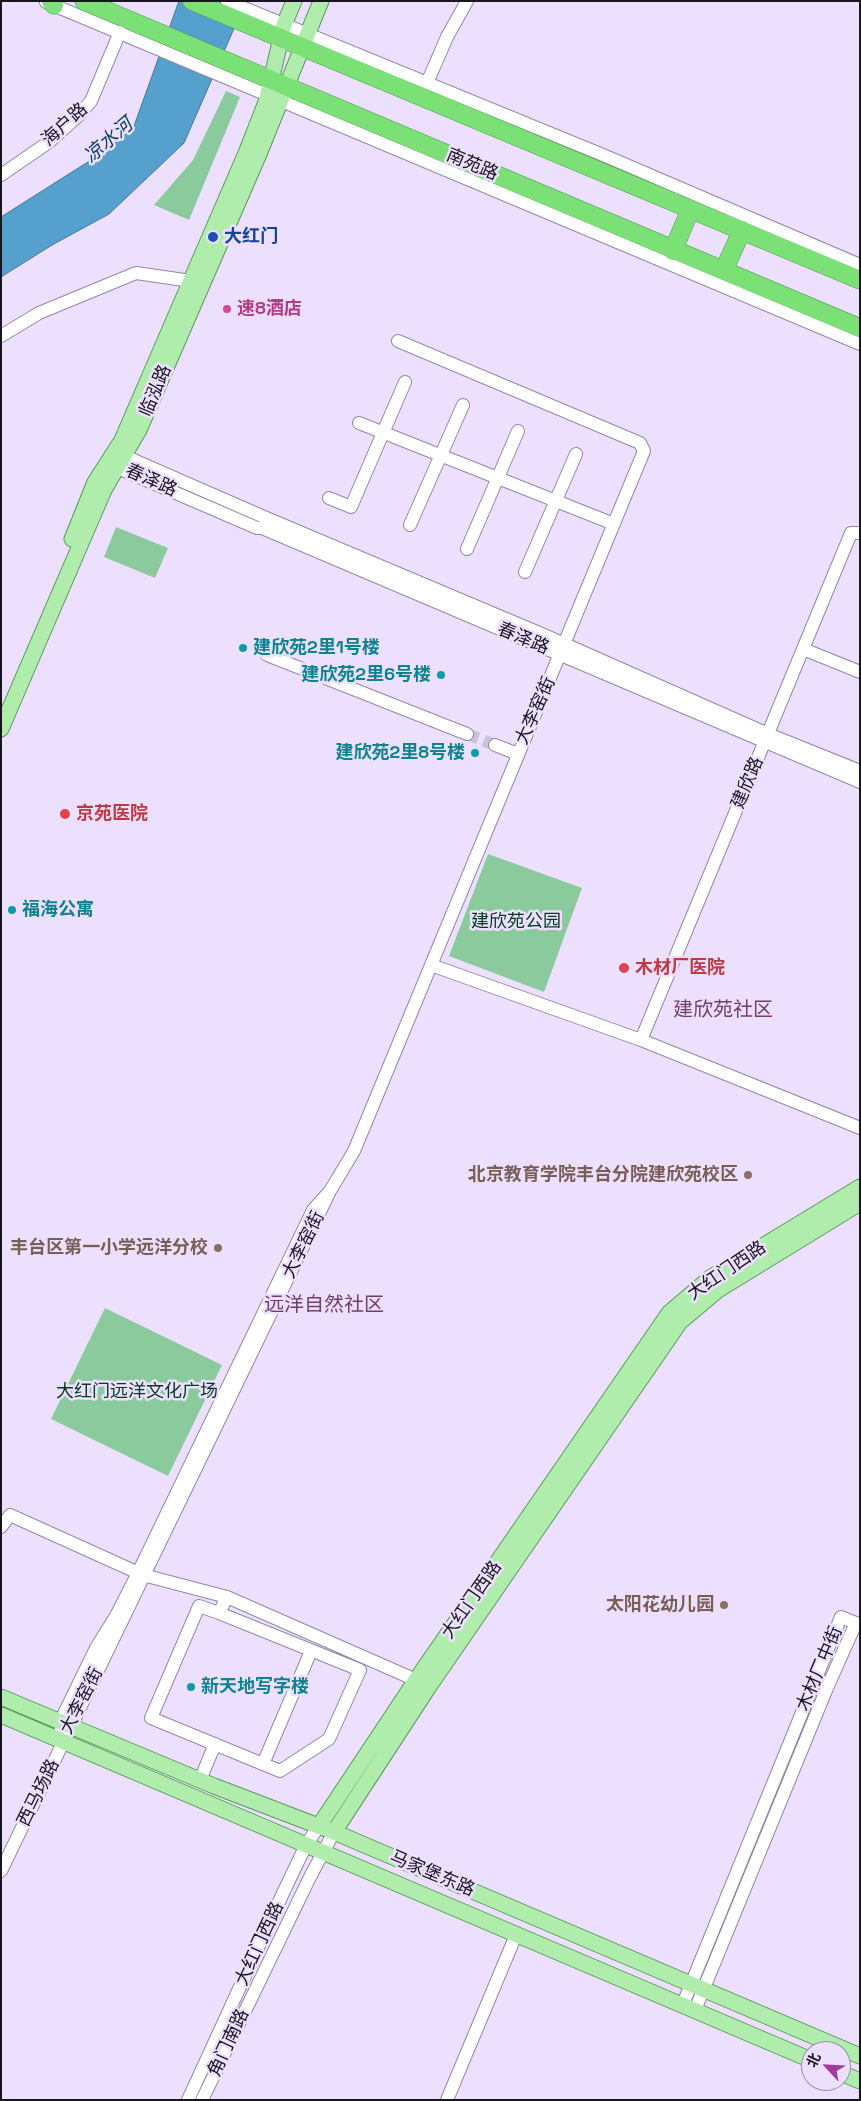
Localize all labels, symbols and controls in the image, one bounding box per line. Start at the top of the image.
street label: 海户路 [38,99,92,151]
water label: 凉水河 [80,114,138,168]
street label: 南苑路 [443,145,501,185]
place label: 大红门 [224,226,278,248]
marker: 大红门 [206,230,220,244]
place label: 速8酒店 [237,298,302,320]
marker: 速8酒店 [221,303,233,315]
street label: 临泓路 [136,362,176,420]
street label: 春泽路 [122,460,180,502]
street label: 春泽路 [494,619,552,659]
place label: 建欣苑2里1号楼 [253,637,380,659]
marker: 建欣苑2里1号楼 [237,642,249,654]
place label: 建欣苑2里6号楼 [301,664,431,686]
marker: 建欣苑2里6号楼 [435,669,447,681]
street label: 大李窑街 [511,674,561,748]
place label: 建欣苑2里8号楼 [336,742,465,764]
marker: 建欣苑2里8号楼 [469,747,481,759]
street label: 建欣路 [728,754,768,812]
place label: 京苑医院 [76,803,148,825]
marker: 京苑医院 [58,807,72,821]
place label: 福海公寓 [22,899,94,921]
marker: 福海公寓 [6,904,18,916]
park label: 建欣苑公园 [471,911,561,933]
place label: 木材厂医院 [635,957,725,979]
marker: 木材厂医院 [617,961,631,975]
district label: 建欣苑社区 [673,999,773,1023]
place label: 北京教育学院丰台分院建欣苑校区 [468,1164,738,1186]
marker: 北京教育学院丰台分院建欣苑校区 [742,1169,754,1181]
street label: 大李窑街 [279,1208,329,1282]
place label: 丰台区第一小学远洋分校 [10,1237,208,1259]
street label: 大红门西路 [684,1237,770,1305]
marker: 丰台区第一小学远洋分校 [212,1242,224,1254]
district label: 远洋自然社区 [264,1294,384,1318]
park label: 大红门远洋文化广场 [56,1381,218,1403]
street label: 大红门西路 [437,1557,507,1643]
place label: 太阳花幼儿园 [606,1594,714,1616]
marker: 太阳花幼儿园 [718,1599,730,1611]
street label: 木材厂中街 [792,1623,848,1715]
street label: 大李窑街 [56,1664,108,1738]
place label: 新天地写字楼 [201,1676,309,1698]
marker: 新天地写字楼 [185,1681,197,1693]
street label: 西马场路 [14,1756,64,1830]
street label: 马家堡东路 [386,1846,478,1902]
street label: 大红门西路 [231,1899,289,1989]
street label: 角门南路 [204,2006,254,2080]
north arrow [801,2041,851,2091]
text: 北 [802,2050,824,2070]

